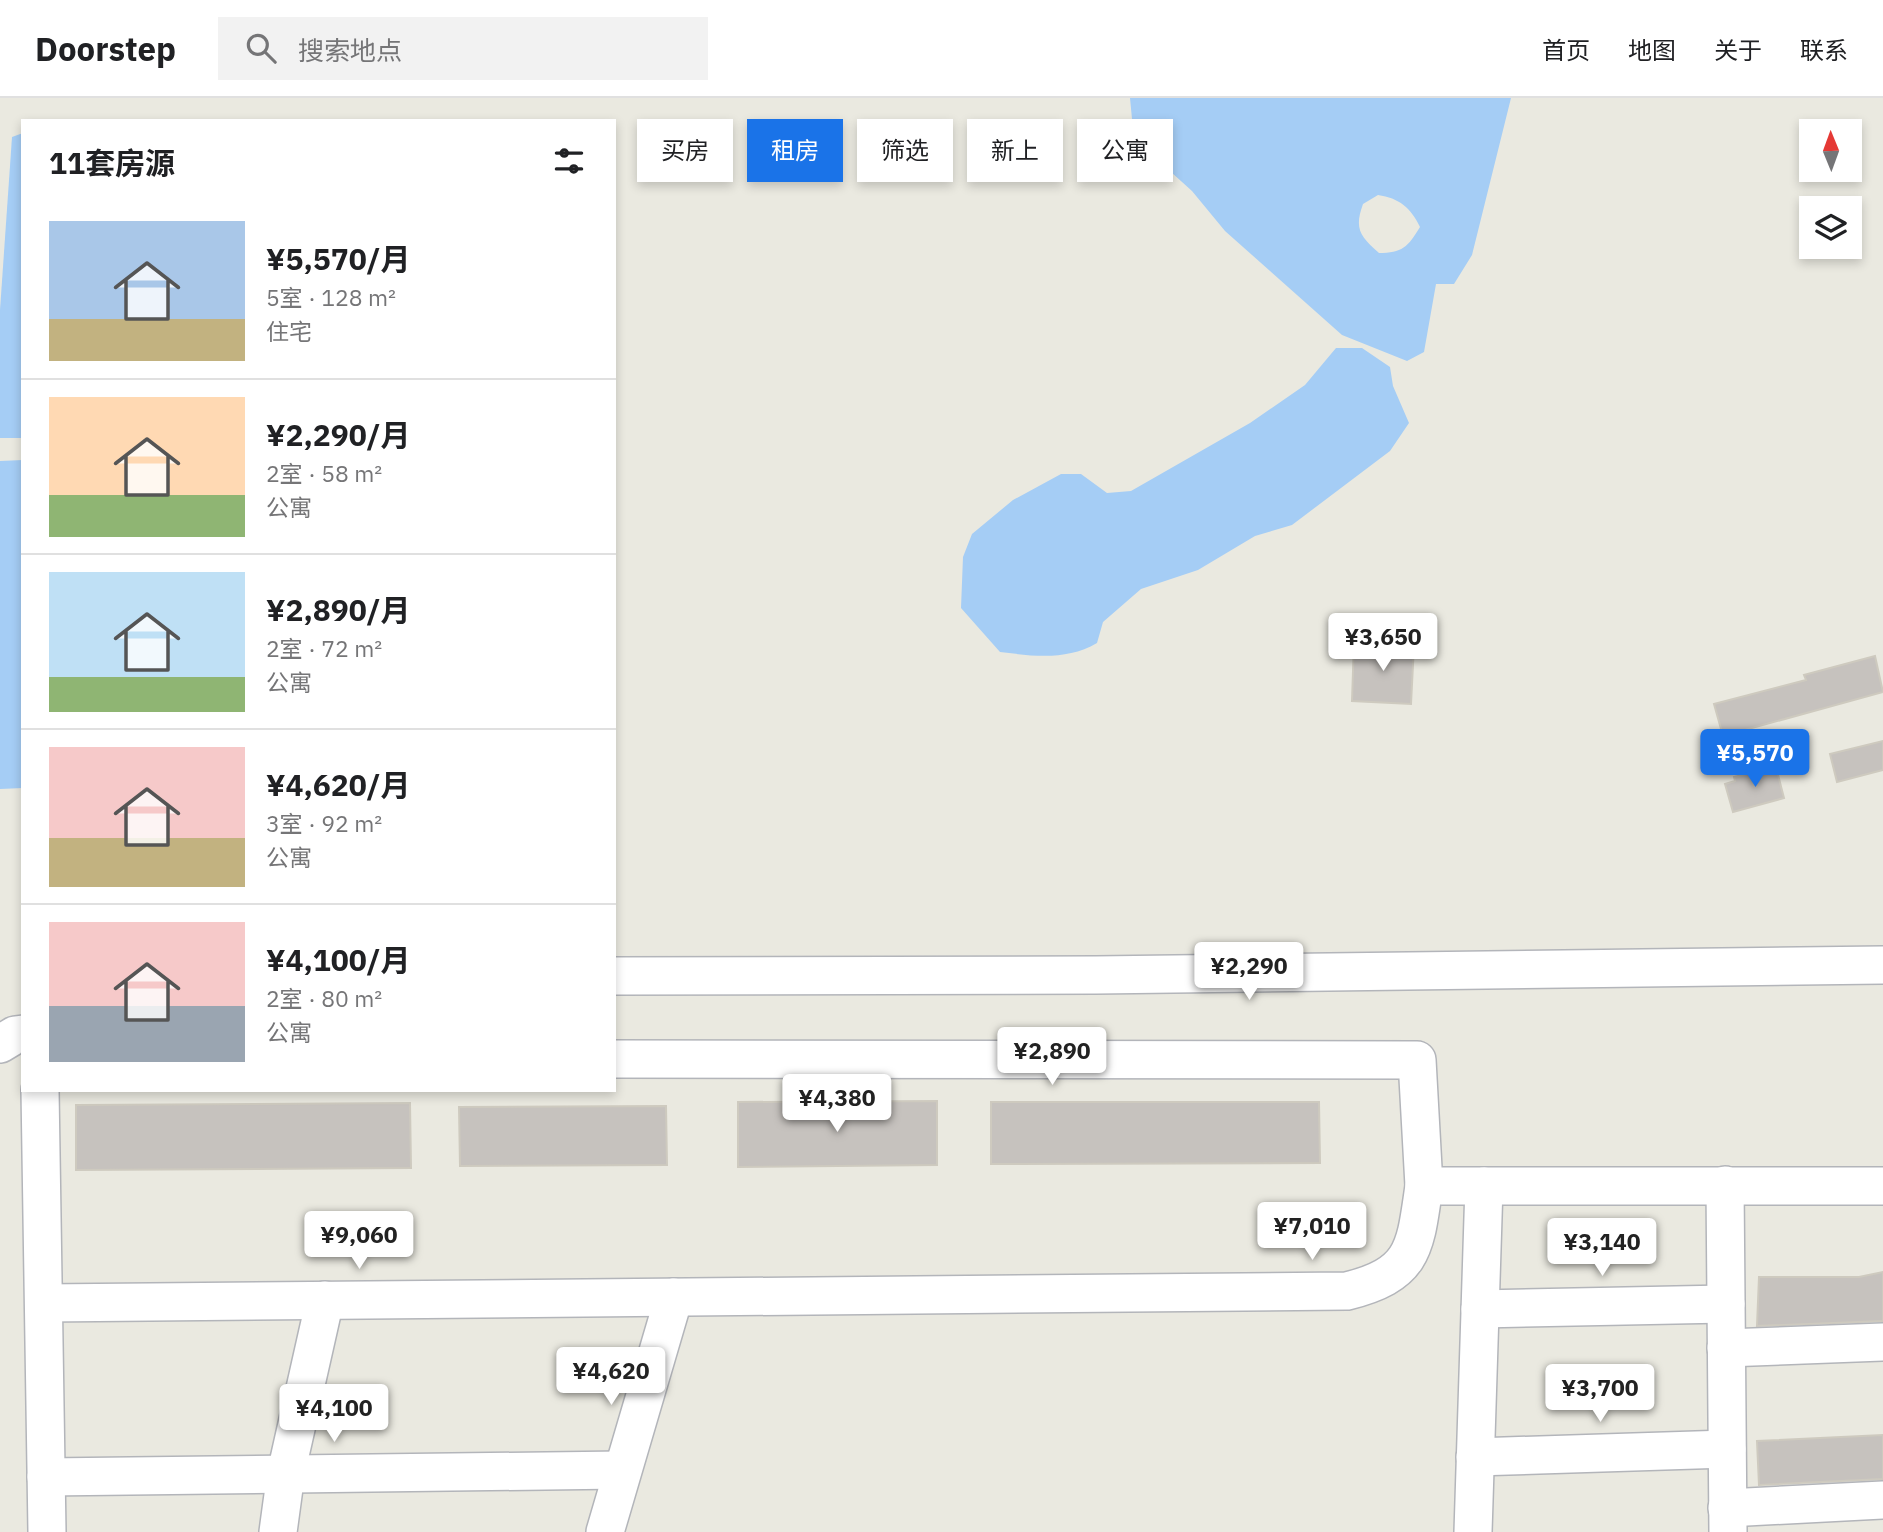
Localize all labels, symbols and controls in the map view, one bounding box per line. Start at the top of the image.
search box [218,17,708,80]
text: Doorstep [35,27,176,70]
icon: search [242,29,280,67]
text: 搜索地点 [298,33,402,67]
text: 首页 [1542,34,1590,66]
text: 地图 [1628,34,1676,66]
text: 关于 [1714,34,1762,66]
text: 联系 [1800,34,1848,66]
chip: 买房 [637,119,733,182]
chip: 租房 [747,119,843,182]
chip: 筛选 [857,119,953,182]
chip: 新上 [967,119,1063,182]
chip: 公寓 [1077,119,1173,182]
north arrow [1799,119,1862,182]
map controls [1799,119,1862,259]
icon: filters [550,142,588,180]
text: 11套房源 [49,143,175,182]
button: layers [1799,196,1862,259]
text: ¥5,570/月 [266,239,411,278]
icon: home [105,249,189,333]
text: 5室 · 128 m² [266,282,396,312]
text: 住宅 [266,316,312,346]
text: ¥2,290/月 [266,415,411,454]
icon: home [105,425,189,509]
text: 2室 · 58 m² [266,458,382,488]
text: 公寓 [266,492,312,522]
text: ¥2,890/月 [266,590,411,629]
icon: home [105,600,189,684]
pin: ¥3,650 [1326,614,1440,673]
text: ¥3,650 [1344,621,1422,651]
text: 2室 · 72 m² [266,633,382,663]
text: 公寓 [266,667,312,697]
pin: ¥5,570 [1698,730,1812,789]
text: ¥5,570 [1716,737,1794,767]
text: ¥4,620/月 [266,765,411,804]
icon: home [105,775,189,859]
text: 3室 · 92 m² [266,808,382,838]
text: 公寓 [266,842,312,872]
text: ¥4,100/月 [266,940,411,979]
pin: ¥2,290 [1192,942,1306,1002]
icon: home [105,950,189,1034]
text: ¥2,290 [1210,950,1288,980]
text: 2室 · 80 m² [266,983,382,1013]
text: 公寓 [266,1017,312,1047]
pin: ¥2,890 [995,1028,1109,1087]
text: ¥2,890 [1013,1035,1091,1065]
pin: ¥4,380 [780,1074,894,1134]
text: ¥4,380 [798,1082,876,1112]
pin: ¥7,010 [1255,1202,1369,1262]
text: ¥7,010 [1273,1210,1351,1240]
pin: ¥9,060 [302,1212,416,1271]
pin: ¥3,140 [1545,1218,1659,1278]
text: ¥9,060 [320,1219,398,1249]
text: ¥3,140 [1563,1226,1641,1256]
pin: ¥4,620 [554,1348,668,1407]
text: ¥4,620 [572,1355,650,1385]
pin: ¥3,700 [1543,1364,1657,1424]
text: ¥3,700 [1561,1372,1639,1402]
pin: ¥4,100 [277,1384,391,1444]
text: ¥4,100 [295,1392,373,1422]

